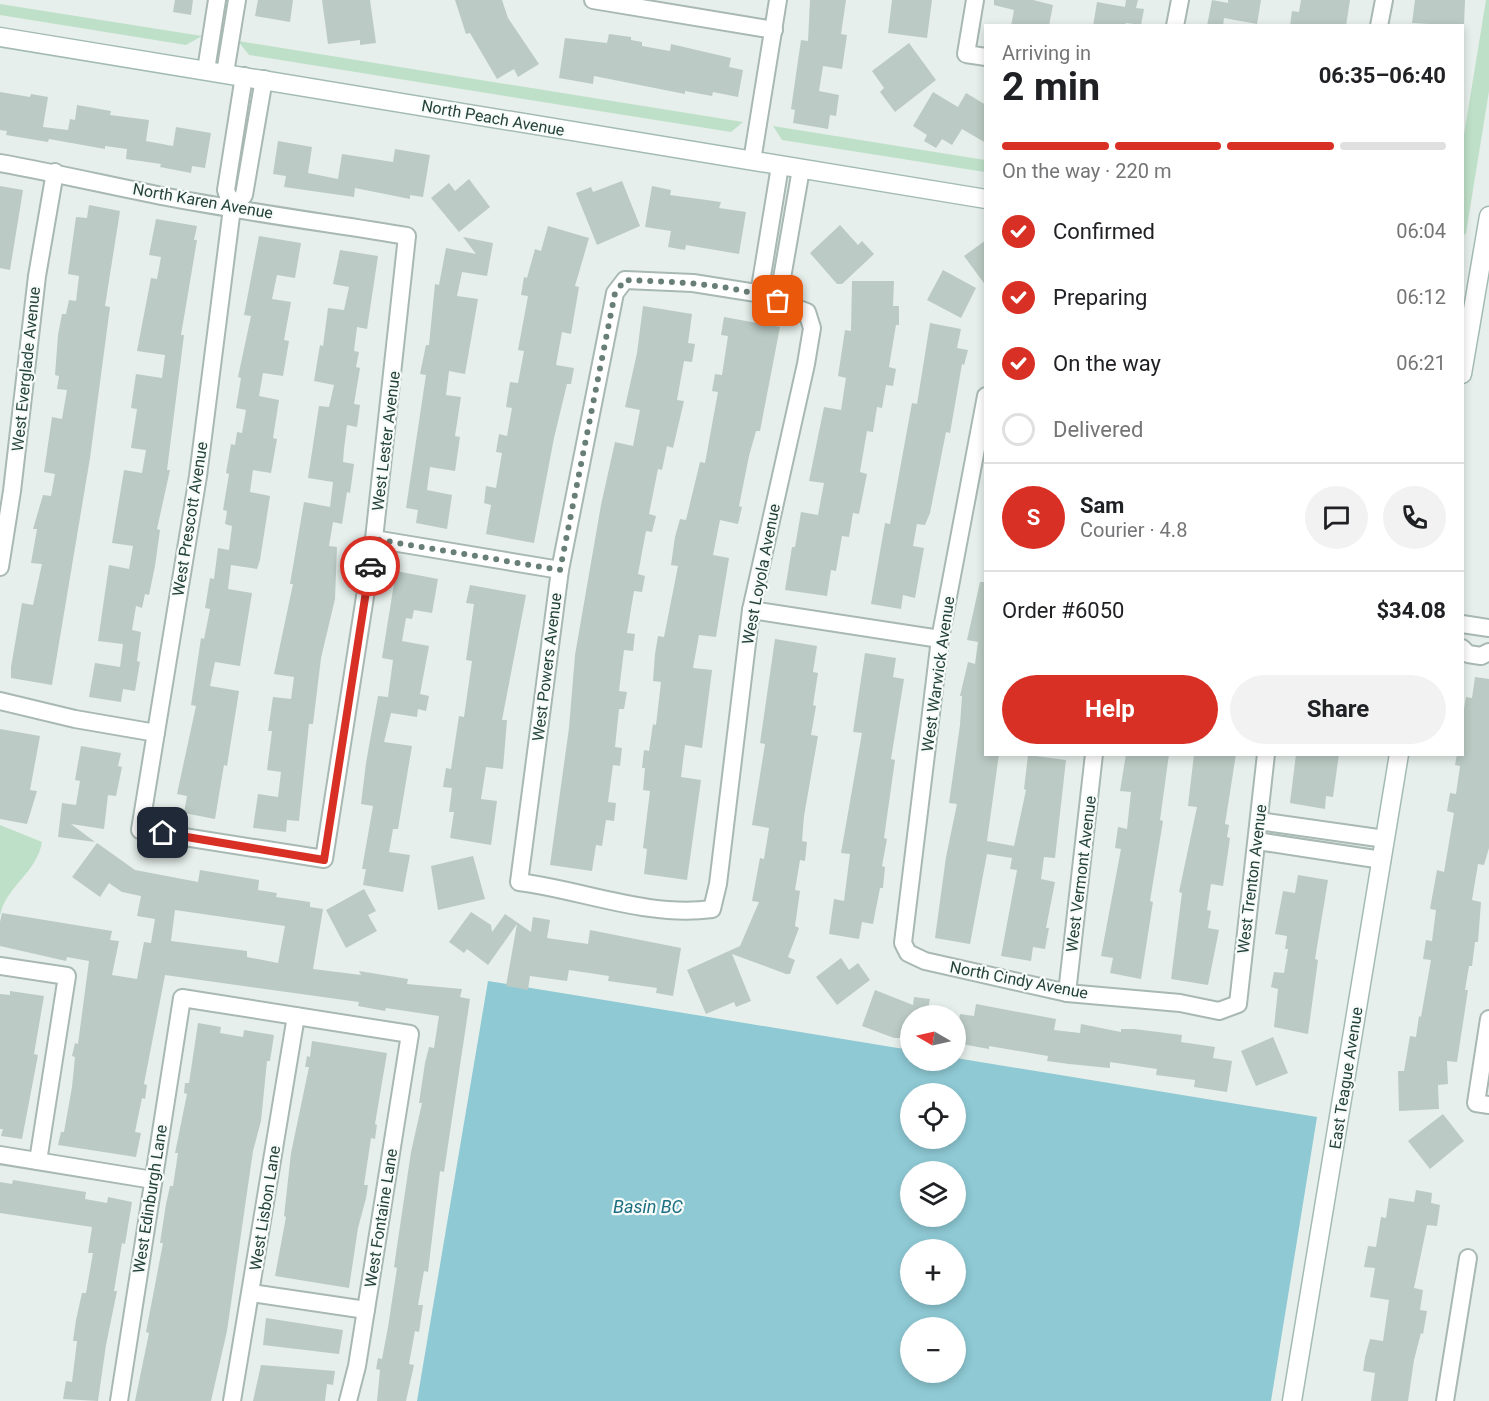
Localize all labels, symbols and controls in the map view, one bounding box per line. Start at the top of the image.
text: Arriving in [1002,41,1091,65]
text: 06:35–06:40 [1319,63,1446,88]
text: 2 min [1002,64,1100,110]
street label: North Peach Avenue [420,96,566,140]
text: On the way · 220 m [1002,159,1171,183]
street label: North Karen Avenue [131,179,275,223]
icon: check [1002,215,1035,248]
text: Confirmed [1053,219,1155,244]
text: 06:04 [1396,219,1446,243]
pin [752,275,803,326]
icon: check [1002,281,1035,314]
icon: bag [761,284,794,317]
text: Preparing [1053,285,1147,310]
text: 06:12 [1396,285,1446,309]
street label: West Everglade Avenue [8,286,44,452]
icon: check [1002,347,1035,380]
text: On the way [1053,351,1161,376]
text: 06:21 [1396,351,1446,375]
street label: West Lester Avenue [368,370,404,512]
text: Delivered [1053,417,1143,442]
street label: West Prescott Avenue [168,440,212,598]
button: chat [1305,486,1368,549]
button: phone [1383,486,1446,549]
text: Sam [1080,493,1124,518]
street label: West Loyola Avenue [738,502,784,646]
text: S [1027,505,1040,530]
text: Courier · 4.8 [1080,518,1187,542]
courier [340,536,400,596]
icon: car [354,550,387,583]
street label: West Powers Avenue [528,592,566,742]
street label: West Warwick Avenue [918,595,958,753]
text: Order #6050 [1002,598,1124,623]
text: $34.08 [1377,598,1446,623]
button: Help [1002,675,1218,744]
button: Share [1230,675,1446,744]
street label: West Vermont Avenue [1062,795,1100,953]
street label: West Trenton Avenue [1233,803,1271,955]
pin [137,807,188,858]
icon: home [146,816,179,849]
street label: North Cindy Avenue [948,957,1090,1003]
north arrow [900,1005,966,1071]
map controls [900,1005,966,1383]
street label: East Teague Avenue [1325,1006,1367,1150]
button: locate [900,1083,966,1149]
street label: West Edinburgh Lane [129,1123,171,1275]
street label: West Lisbon Lane [246,1144,284,1272]
street label: West Fontaine Lane [361,1147,401,1289]
button: layers [900,1161,966,1227]
water label: Basin BC [613,1196,684,1217]
button: + [900,1239,966,1305]
button: − [900,1317,966,1383]

